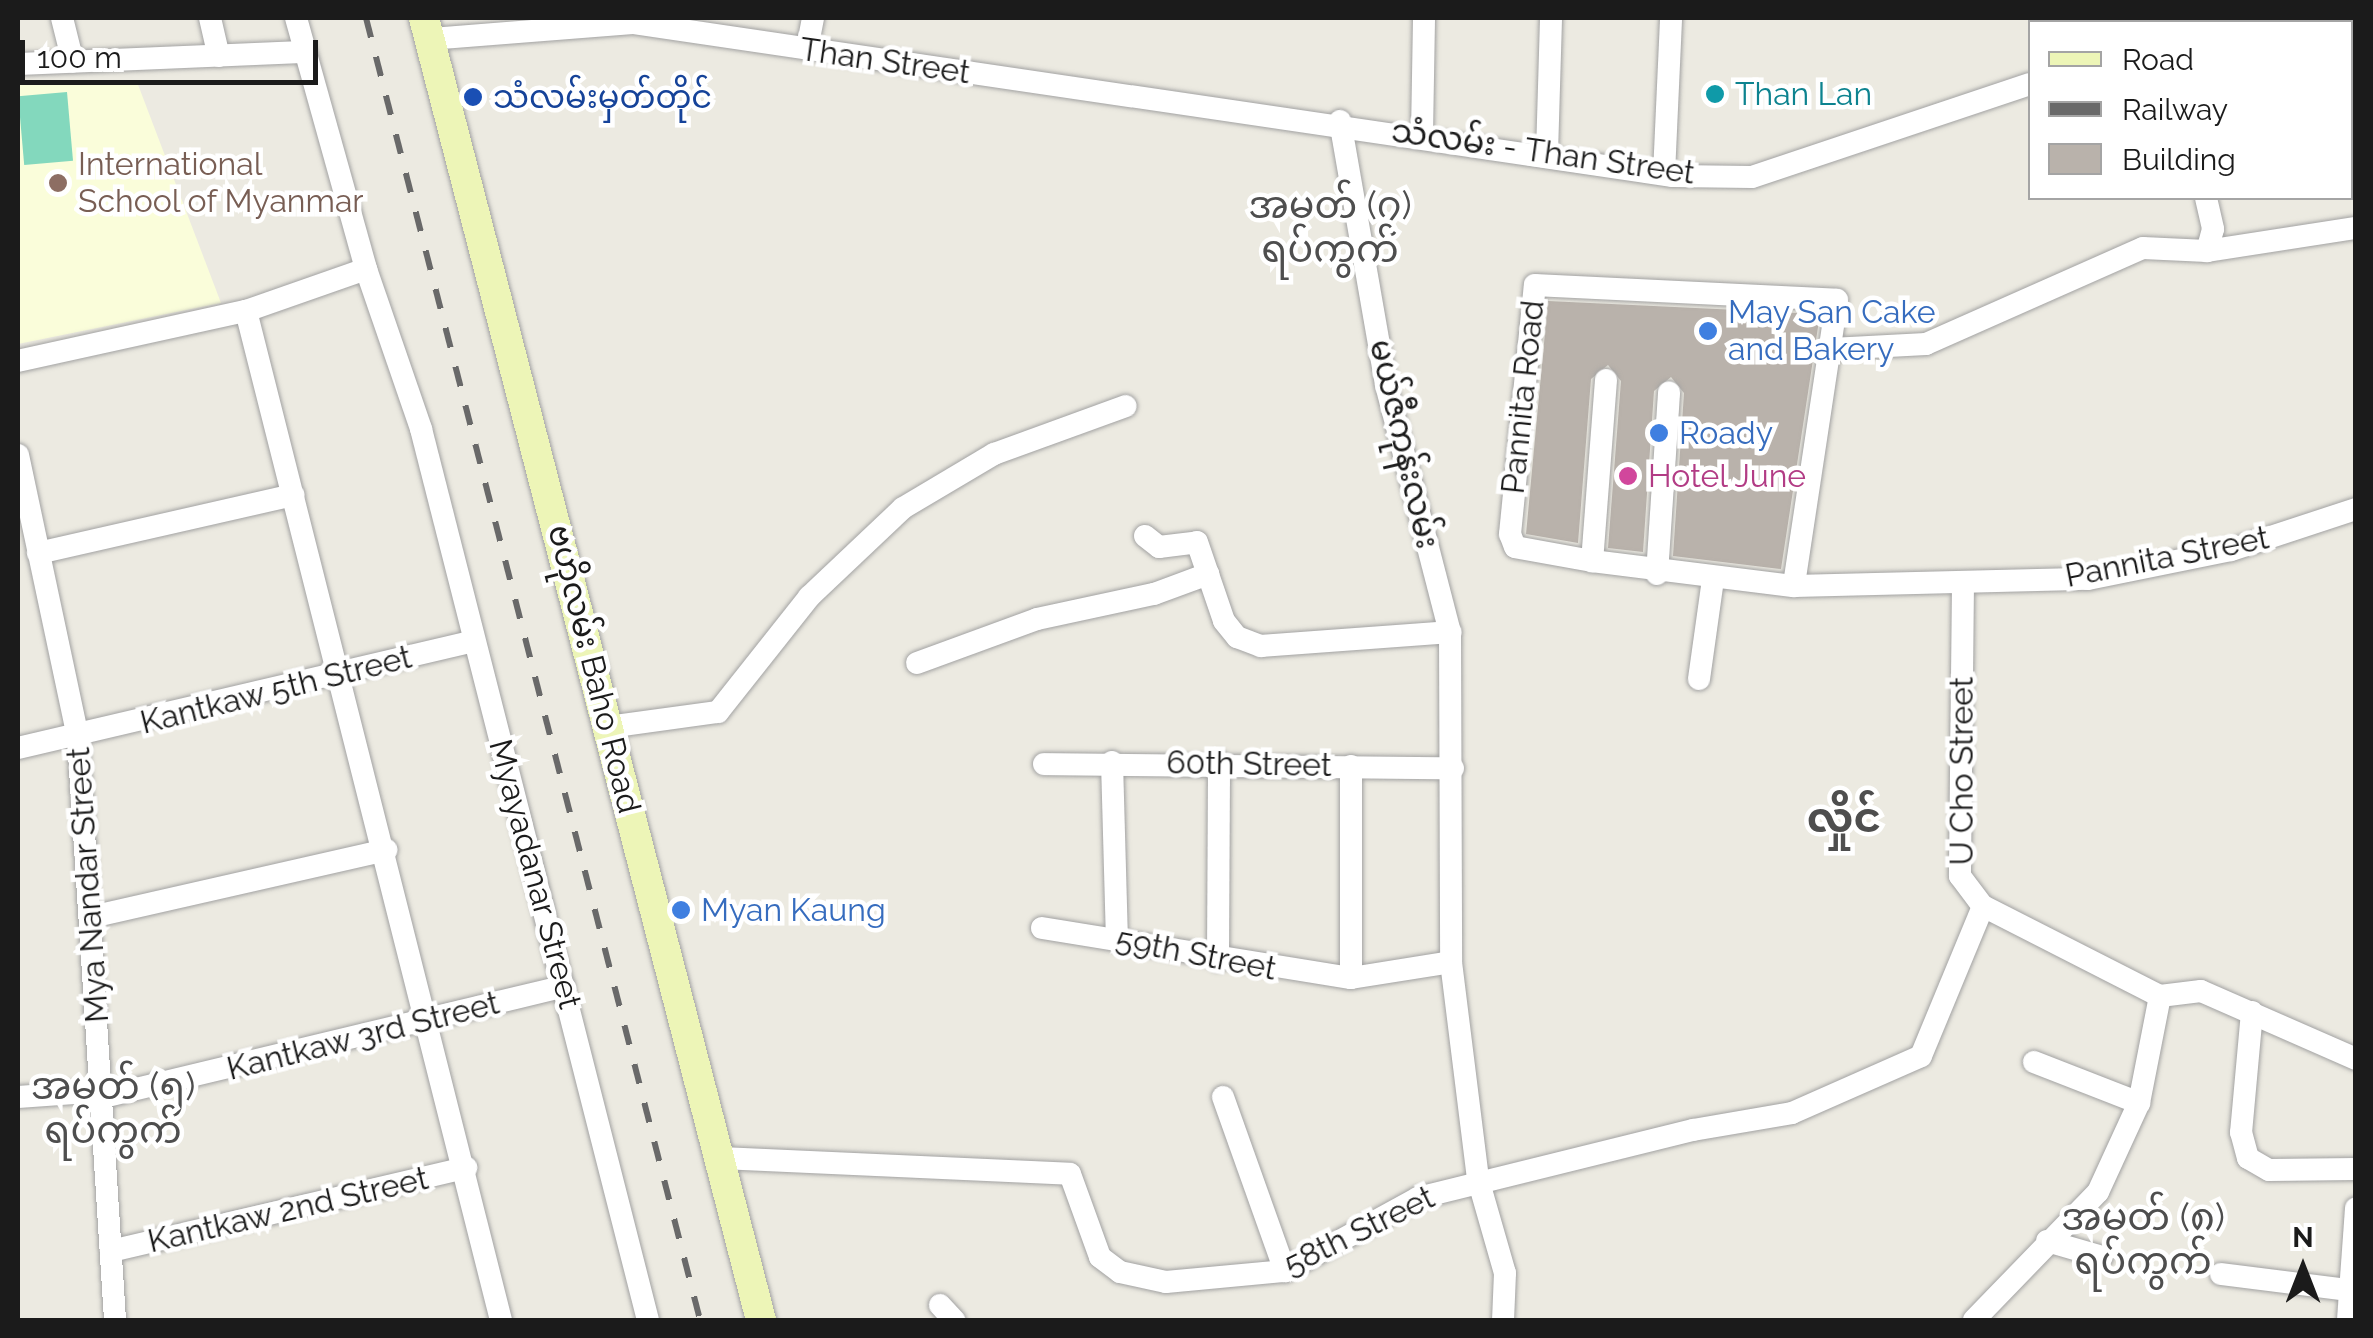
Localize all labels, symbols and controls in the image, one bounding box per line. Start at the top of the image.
scale bar [25,20,322,82]
legend [2028,20,2353,200]
street label: Than Street [798,30,972,92]
text: 100 m [37,40,122,75]
text: Road [2122,42,2194,77]
place label: Than Lan [1735,75,1872,113]
place label: သံလမ်းမှတ်တိုင် [493,78,712,116]
marker: Than Lan [1704,83,1726,105]
marker: သံလမ်းမှတ်တိုင် [462,86,484,108]
text: Railway [2122,92,2228,127]
street label: သံလမ်း - Than Street [1389,112,1697,192]
text: Building [2122,142,2236,177]
place label: International School of Myanmar [78,146,365,221]
marker: International School of Myanmar [47,172,69,194]
district label: အမှတ် (၇) ရပ်ကွက် [1248,182,1412,272]
place label: May San Cake and Bakery [1728,294,1936,369]
street label: Pannita Road [1494,298,1552,496]
marker: May San Cake and Bakery [1697,320,1719,342]
street label: မယ်ဇီကုန်းလမ်း [1361,336,1447,552]
place label: Roady [1679,414,1773,452]
marker: Roady [1648,422,1670,444]
place label: Hotel June [1648,457,1808,495]
marker: Hotel June [1617,465,1639,487]
street label: Pannita Street [2062,518,2272,596]
street label: ဗဟိုလမ်း Baho Road [540,521,648,817]
street label: Kantkaw 5th Street [136,638,416,742]
street label: U Cho Street [1943,677,1981,865]
street label: Myayadanar Street [481,735,589,1013]
street label: 60th Street [1166,743,1332,785]
street label: Mya Nandar Street [59,746,117,1024]
district label: လှိုင် [1807,793,1881,843]
place label: Myan Kaung [701,891,886,929]
marker: Myan Kaung [670,899,692,921]
street label: 59th Street [1113,920,1279,988]
street label: Kantkaw 3rd Street [223,984,503,1088]
district label: အမှတ် (၅) ရပ်ကွက် [31,1063,195,1152]
street label: Kantkaw 2nd Street [144,1159,432,1261]
street label: 58th Street [1277,1178,1441,1284]
district label: အမှတ် (၈) ရပ်ကွက် [2061,1194,2225,1284]
north arrow [2253,1218,2353,1318]
text: N [2292,1221,2314,1254]

